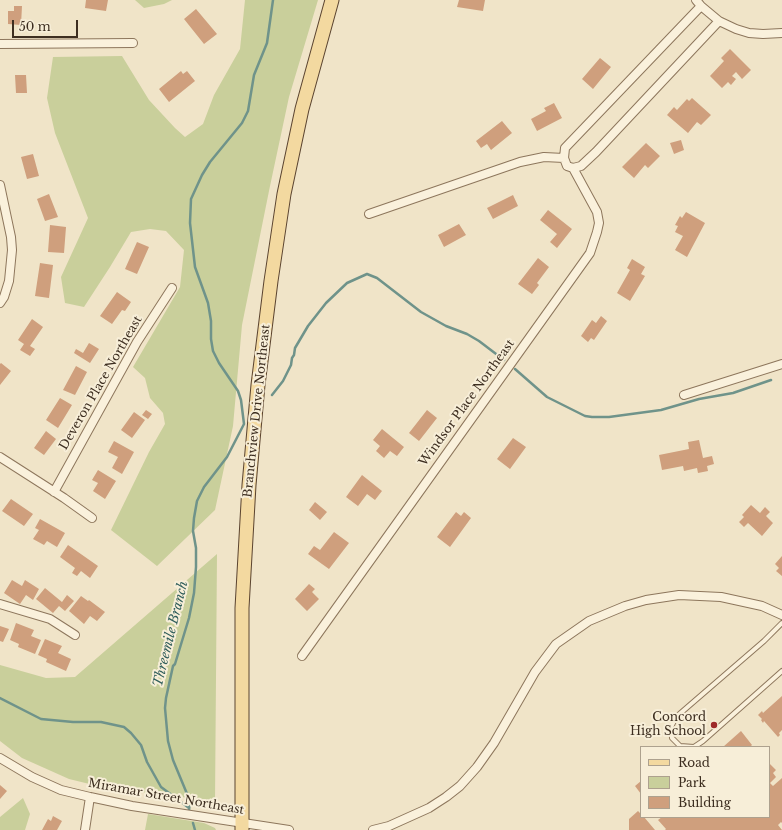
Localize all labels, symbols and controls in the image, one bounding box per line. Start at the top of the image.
scale bar [14,12,80,38]
text: 50 m [19,19,51,34]
street label: Deveron Place Northeast [57,313,145,453]
street label: Branchview Drive Northeast [241,324,273,498]
street label: Windsor Place Northeast [416,337,518,469]
water label: Threemile Branch [150,580,192,688]
place label: Concord High School [630,711,706,739]
marker: Concord High School [709,720,719,730]
legend [640,746,770,818]
text: Road [678,755,710,770]
text: Park [678,775,706,790]
street label: Miramar Street Northeast [87,776,245,818]
text: Building [678,795,731,810]

